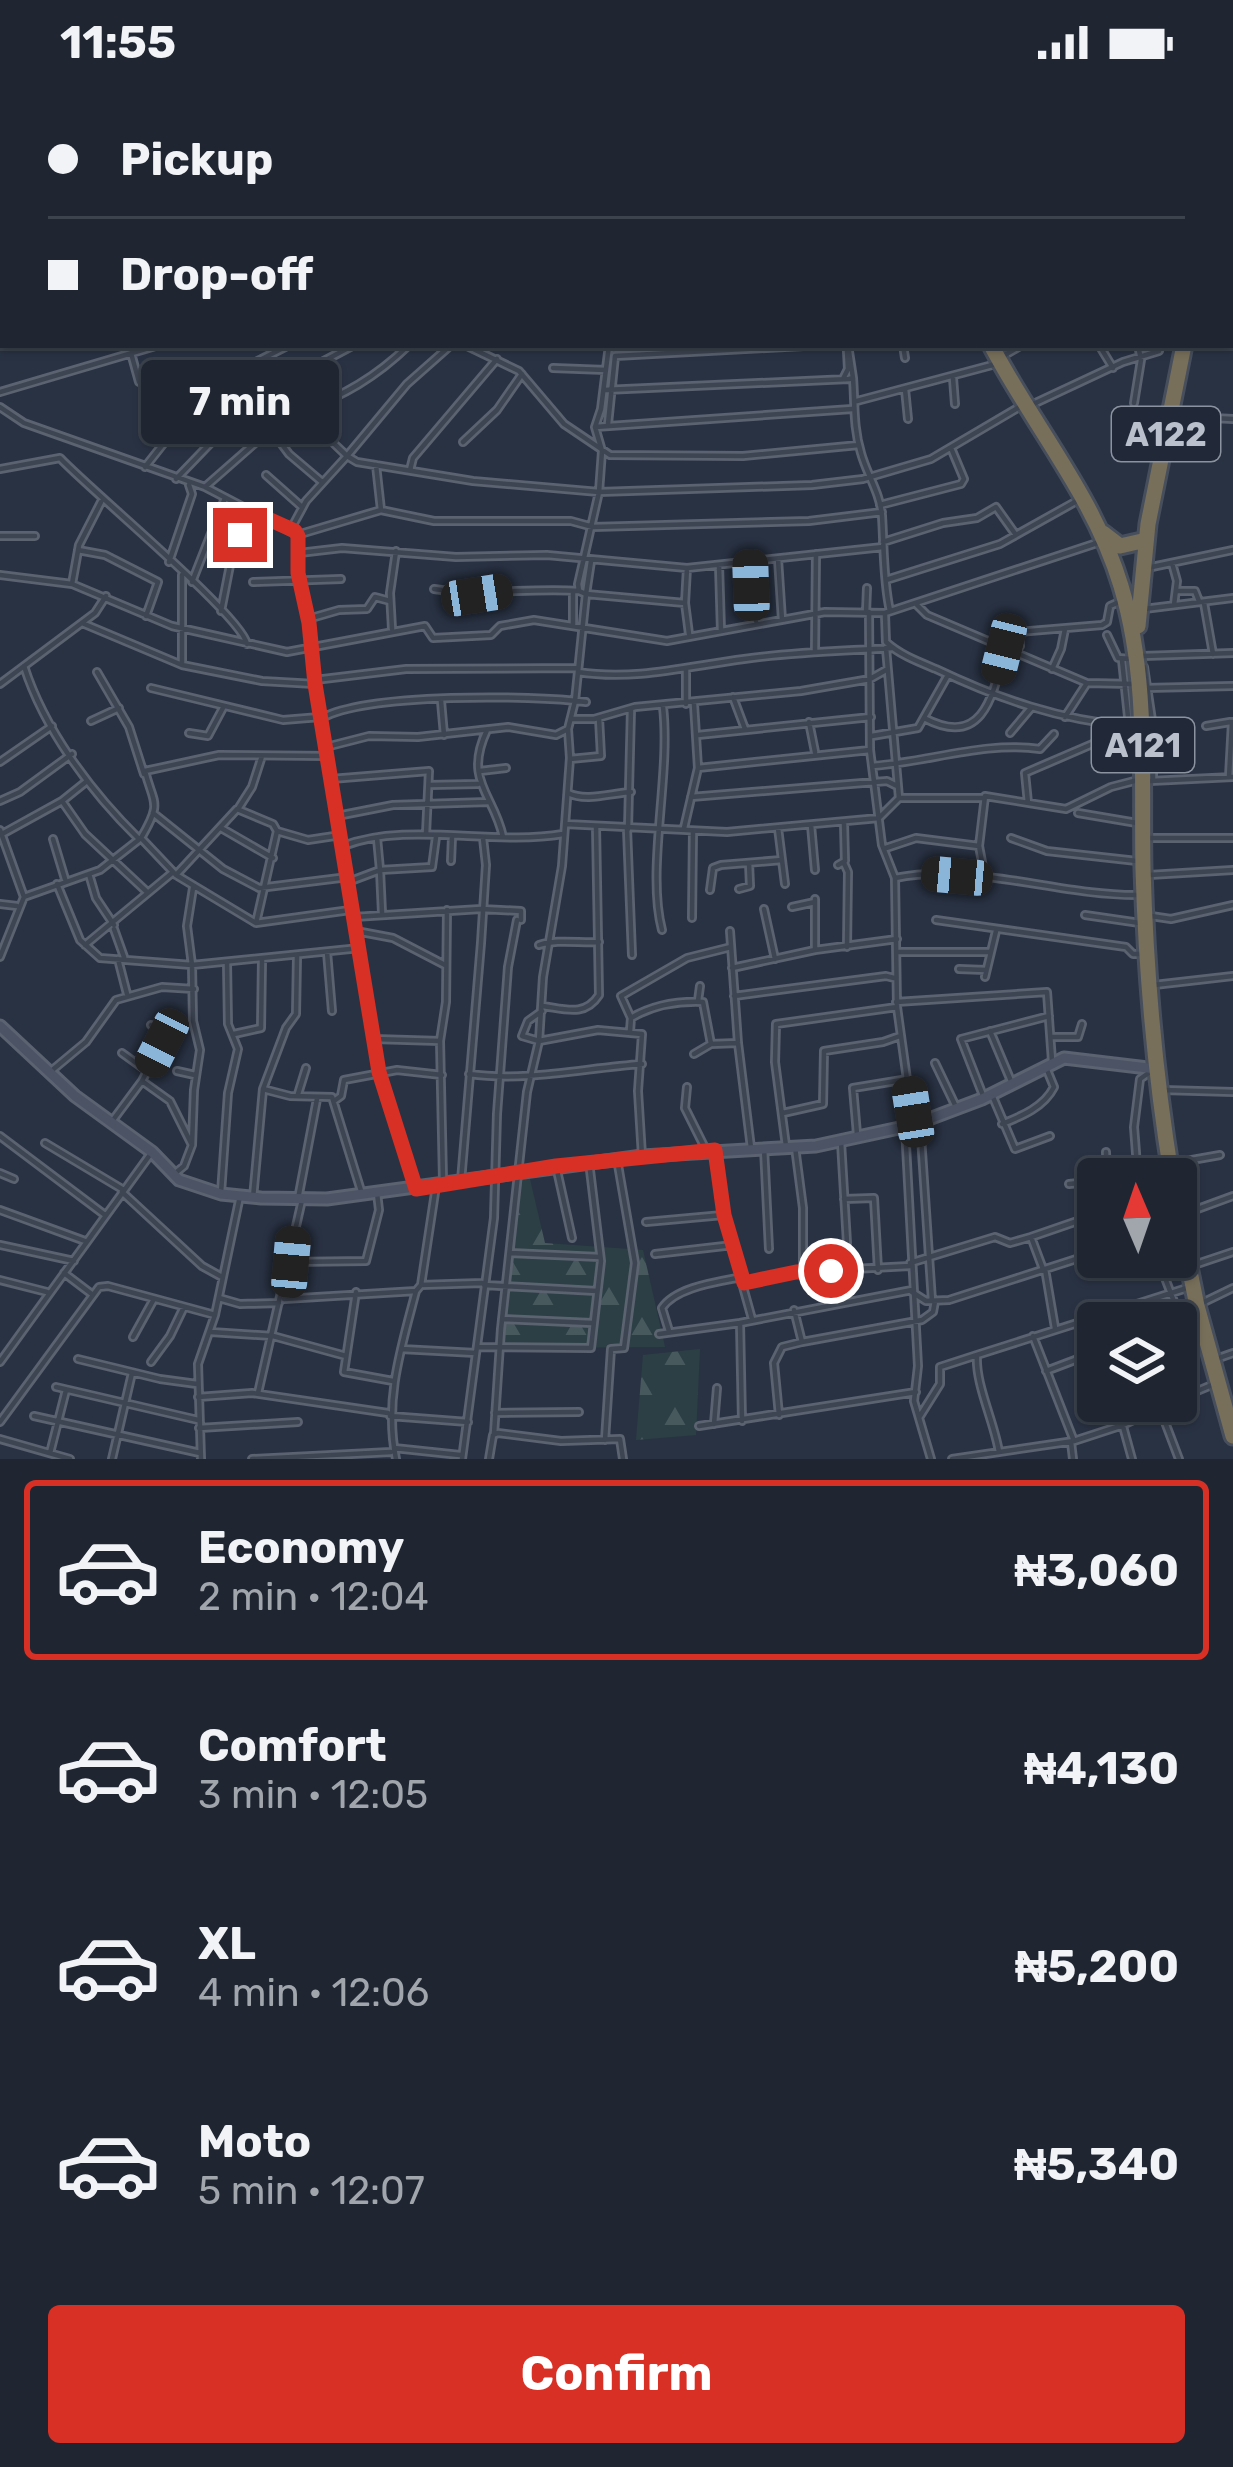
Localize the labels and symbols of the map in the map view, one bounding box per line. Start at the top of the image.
callout: 7 min [141,361,339,445]
road number: A122 [1112,407,1220,461]
route end [213,508,267,562]
car [732,548,770,622]
car [439,572,515,618]
car [978,610,1030,688]
road number: A121 [1092,718,1194,772]
car [920,855,994,897]
car [130,1003,194,1083]
car [890,1074,936,1150]
north arrow [1077,1158,1197,1278]
car [270,1225,312,1299]
route start [804,1244,858,1298]

